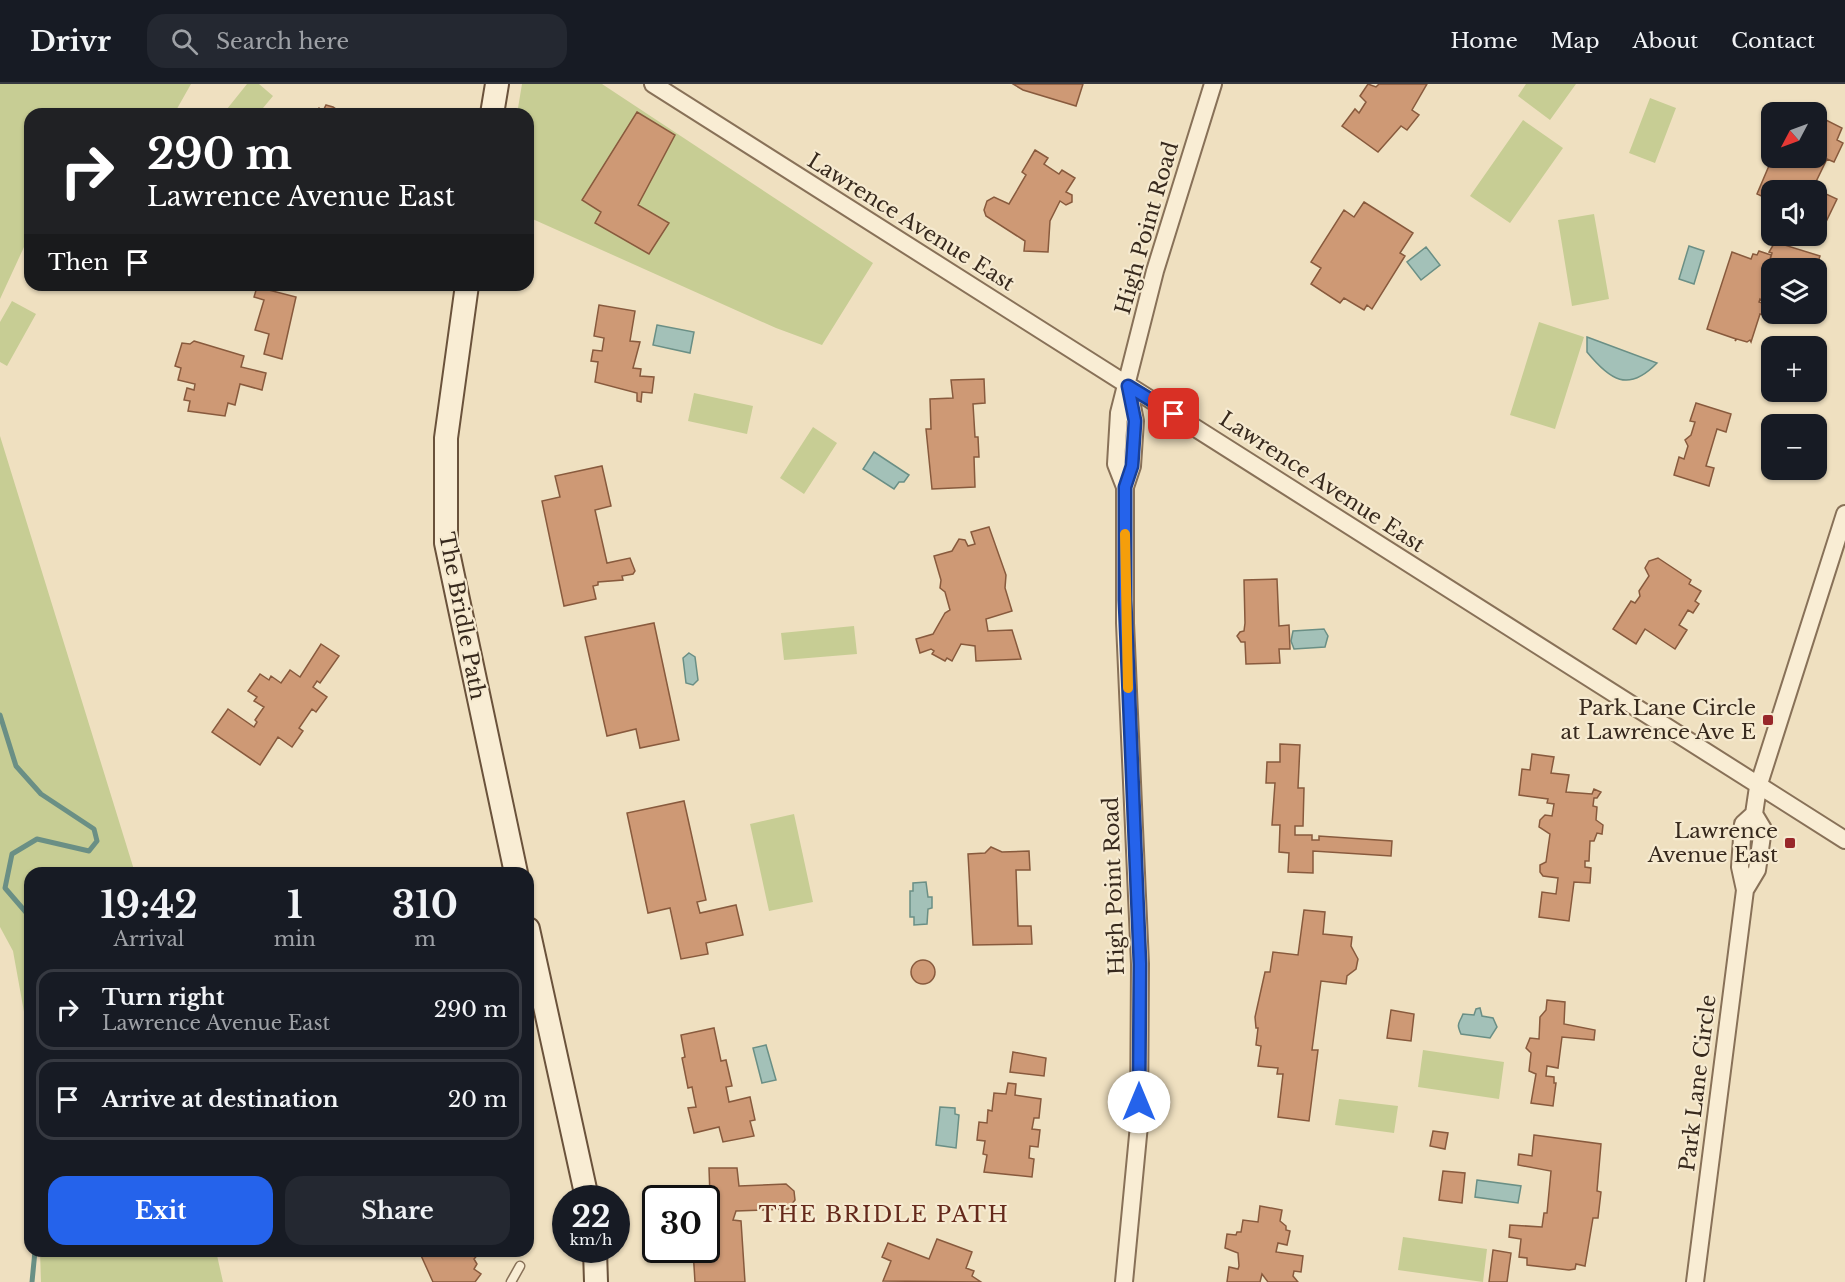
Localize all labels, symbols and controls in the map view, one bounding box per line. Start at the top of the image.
search box [147,14,567,68]
text: Drivr [30,24,111,59]
icon: search [168,25,201,58]
text: Search here [216,28,349,55]
text: Home [1451,28,1518,54]
text: Map [1551,28,1599,54]
text: About [1632,28,1698,54]
text: Contact [1731,28,1815,54]
north arrow [1761,102,1827,168]
map controls [1761,102,1827,480]
text: 290 m [147,128,292,180]
icon: right [48,132,126,210]
street label: High Point Road [1110,139,1184,317]
street label: Lawrence Avenue East [803,148,1019,297]
text: Lawrence Avenue East [147,180,455,213]
button: sound [1761,180,1827,246]
icon: arrive [121,246,154,279]
text: Then [48,249,109,276]
button: layers [1761,258,1827,324]
button: + [1761,336,1827,402]
pin [1148,388,1199,439]
icon: arrive [1157,397,1190,430]
street label: Lawrence Avenue East [1214,406,1430,558]
button: − [1761,414,1827,480]
street label: The Bridle Path [433,530,491,702]
place label: Park Lane Circle at Lawrence Ave E [1561,695,1756,745]
marker: Park Lane Circle at Lawrence Ave E [1761,713,1775,727]
street label: High Point Road [1098,796,1130,976]
place label: Lawrence Avenue East [1647,818,1778,868]
marker: Lawrence Avenue East [1783,836,1797,850]
text: 19:42 [100,883,198,928]
text: 1 [287,883,303,928]
text: 310 [392,883,458,928]
text: Arrival [113,927,184,951]
text: min [274,927,316,951]
text: m [414,927,436,951]
text: Turn right [102,984,224,1011]
icon: right [51,993,84,1026]
street label: Park Lane Circle [1674,993,1722,1173]
text: 290 m [434,996,507,1023]
text: Lawrence Avenue East [102,1011,330,1035]
position arrow [1107,1070,1171,1134]
icon: arrive [51,1083,84,1116]
text: Arrive at destination [102,1086,339,1113]
text: 20 m [448,1086,507,1113]
button: Exit [48,1176,273,1245]
button: Share [285,1176,510,1245]
speed limit sign: 30 [642,1185,720,1263]
text: 22 [571,1198,611,1235]
district label: THE BRIDLE PATH [759,1201,1009,1228]
text: km/h [570,1230,612,1249]

